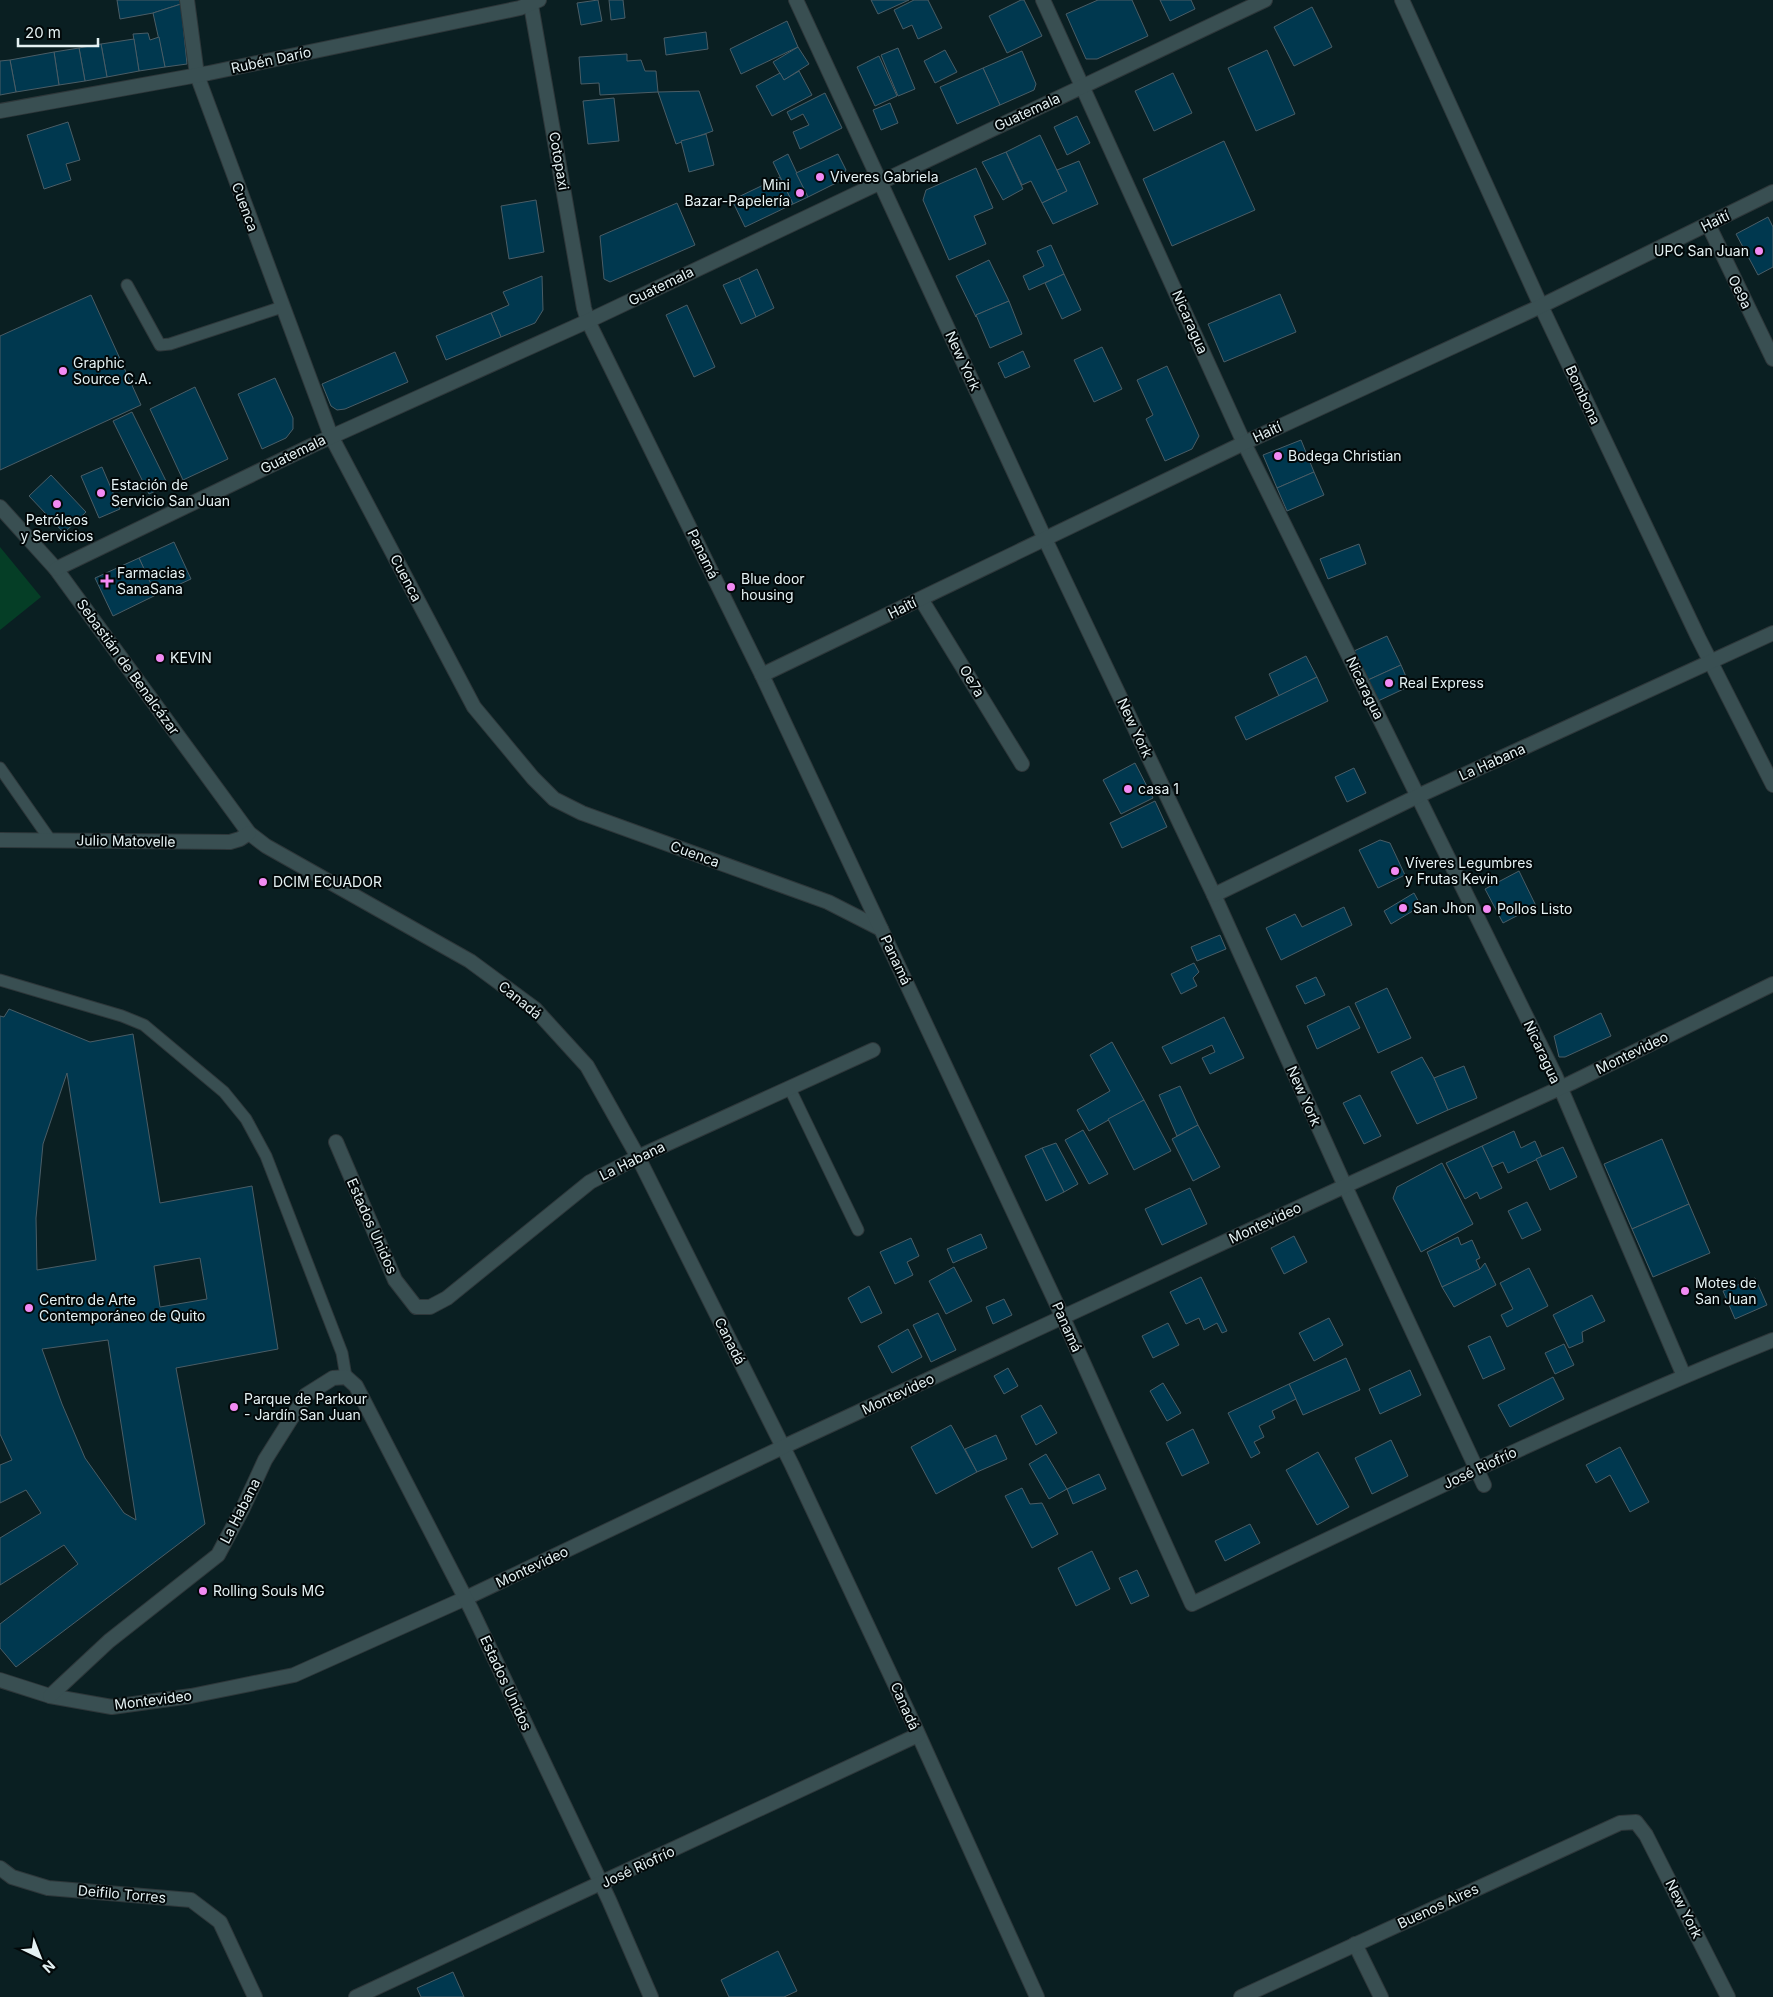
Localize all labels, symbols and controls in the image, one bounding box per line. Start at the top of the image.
scale bar [18,15,98,47]
text: 20 m [25,23,61,42]
street label: Rubén Darío [229,43,313,76]
street label: Guatemala [991,89,1062,134]
street label: Cotopaxi [546,130,573,191]
place label: Viveres Gabriela [830,168,939,185]
marker: Viveres Gabriela [814,171,826,183]
place label: Mini Bazar-Papelería [684,176,790,209]
street label: Cuenca [229,180,262,234]
marker: Mini Bazar-Papelería [794,187,806,199]
street label: Haití [1698,206,1732,235]
place label: UPC San Juan [1654,242,1749,259]
marker: UPC San Juan [1753,245,1765,257]
street label: Guatemala [625,262,696,309]
street label: Oe9a [1725,272,1756,311]
street label: Nicaragua [1169,287,1212,356]
street label: New York [942,328,985,394]
place label: Graphic Source C.A. [73,354,152,387]
street label: Bombona [1562,363,1604,427]
marker: Graphic Source C.A. [57,365,69,377]
street label: Haití [1250,417,1284,446]
street label: Guatemala [257,430,328,477]
place label: Bodega Christian [1288,447,1402,464]
marker: Bodega Christian [1272,450,1284,462]
place label: Estación de Servicio San Juan [111,476,230,509]
marker: Estación de Servicio San Juan [95,487,107,499]
marker: Petróleos y Servicios [51,498,63,510]
place label: Petróleos y Servicios [21,511,93,544]
street label: Panamá [684,526,723,581]
street label: Cuenca [387,551,426,604]
place label: Farmacias SanaSana [117,564,185,597]
place label: Blue door housing [741,570,805,603]
marker: Farmacias SanaSana [101,575,113,587]
marker: Blue door housing [725,581,737,593]
street label: Haití [885,593,919,622]
street label: Sebastián de Benalcázar [73,596,183,738]
place label: KEVIN [170,649,212,666]
marker: KEVIN [154,652,166,664]
street label: Nicaragua [1343,654,1388,722]
street label: Oe7a [956,662,988,700]
place label: Real Express [1399,674,1484,691]
marker: Real Express [1383,677,1395,689]
street label: New York [1114,695,1157,761]
street label: La Habana [1456,739,1528,784]
place label: casa 1 [1138,780,1179,797]
marker: casa 1 [1122,783,1134,795]
street label: Julio Matovelle [76,831,176,850]
street label: Cuenca [668,837,722,870]
place label: Víveres Legumbres y Frutas Kevin [1405,854,1533,887]
marker: Víveres Legumbres y Frutas Kevin [1389,865,1401,877]
place label: DCIM ECUADOR [273,873,382,890]
marker: DCIM ECUADOR [257,876,269,888]
place label: San Jhon [1413,899,1475,916]
place label: Pollos Listo [1497,900,1572,917]
marker: San Jhon [1397,902,1409,914]
marker: Pollos Listo [1481,903,1493,915]
street label: Panamá [878,932,915,987]
street label: Canadá [495,977,545,1022]
street label: Nicaragua [1520,1017,1564,1086]
street label: Montevideo [1593,1028,1671,1077]
street label: New York [1284,1063,1325,1129]
street label: La Habana [596,1137,667,1184]
street label: Estados Unidos [344,1175,401,1276]
street label: Montevideo [1226,1198,1304,1247]
place label: Motes de San Juan [1695,1274,1757,1307]
marker: Motes de San Juan [1679,1285,1691,1297]
place label: Centro de Arte Contemporáneo de Quito [39,1291,206,1324]
street label: Panamá [1049,1299,1086,1354]
marker: Centro de Arte Contemporáneo de Quito [23,1302,35,1314]
street label: Canadá [711,1314,750,1367]
street label: Montevideo [859,1369,937,1418]
place label: Parque de Parkour - Jardín San Juan [244,1390,367,1423]
marker: Parque de Parkour - Jardín San Juan [228,1401,240,1413]
street label: José Riofrío [1440,1443,1519,1492]
street label: La Habana [216,1475,263,1546]
street label: Montevideo [493,1542,571,1591]
place label: Rolling Souls MG [213,1582,325,1599]
marker: Rolling Souls MG [197,1585,209,1597]
street label: Estados Unidos [477,1633,536,1733]
street label: Canadá [887,1679,924,1732]
street label: Montevideo [113,1686,193,1713]
street label: José Riofrío [598,1842,677,1891]
street label: New York [1662,1876,1707,1941]
street label: Buenos Aires [1395,1879,1481,1932]
street label: Deifilo Torres [77,1881,167,1906]
north arrow [15,1932,65,1982]
text: N [40,1957,59,1977]

